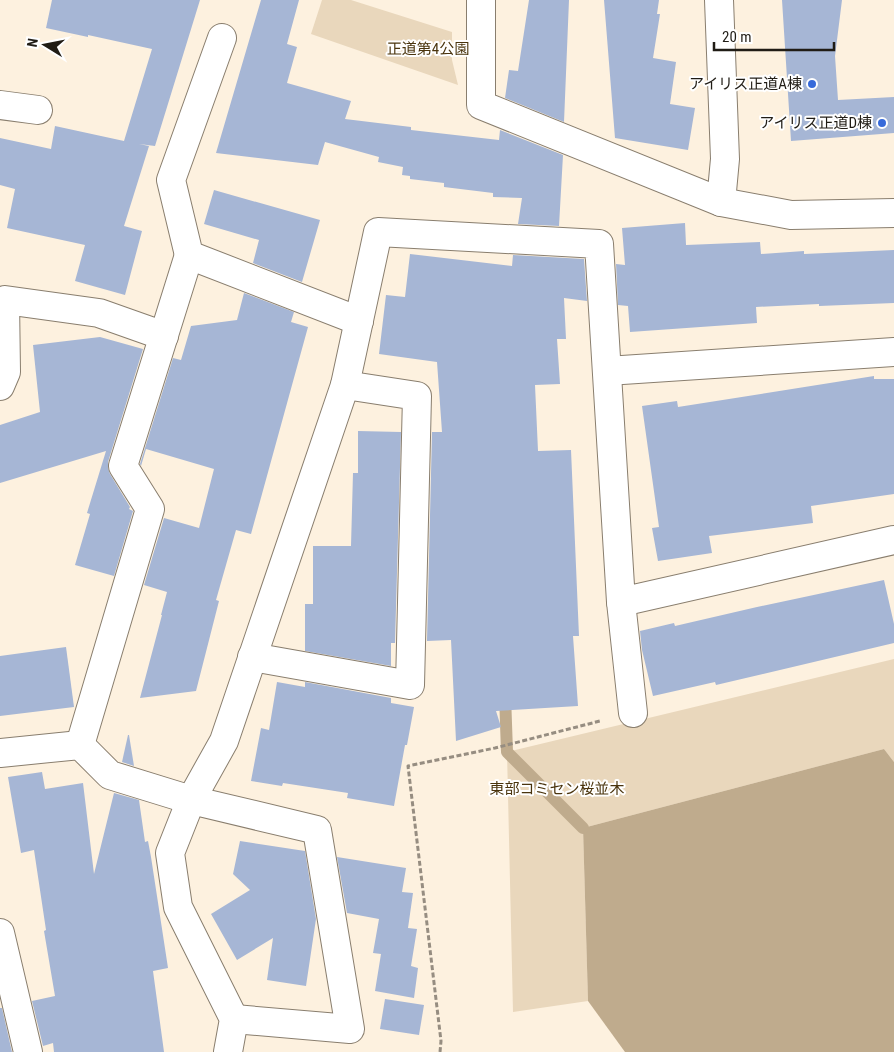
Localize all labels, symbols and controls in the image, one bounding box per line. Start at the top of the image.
north arrow [20,20,70,70]
scale bar [714,20,834,52]
text: 20 m [722,28,752,46]
text: N [24,37,41,48]
park label: 正道第4公園 [387,40,469,58]
place label: アイリス正道A棟 [689,75,802,93]
marker: アイリス正道A棟 [806,78,818,90]
place label: アイリス正道D棟 [759,114,872,132]
marker: アイリス正道D棟 [876,117,888,129]
park label: 東部コミセン桜並木 [489,780,625,798]

